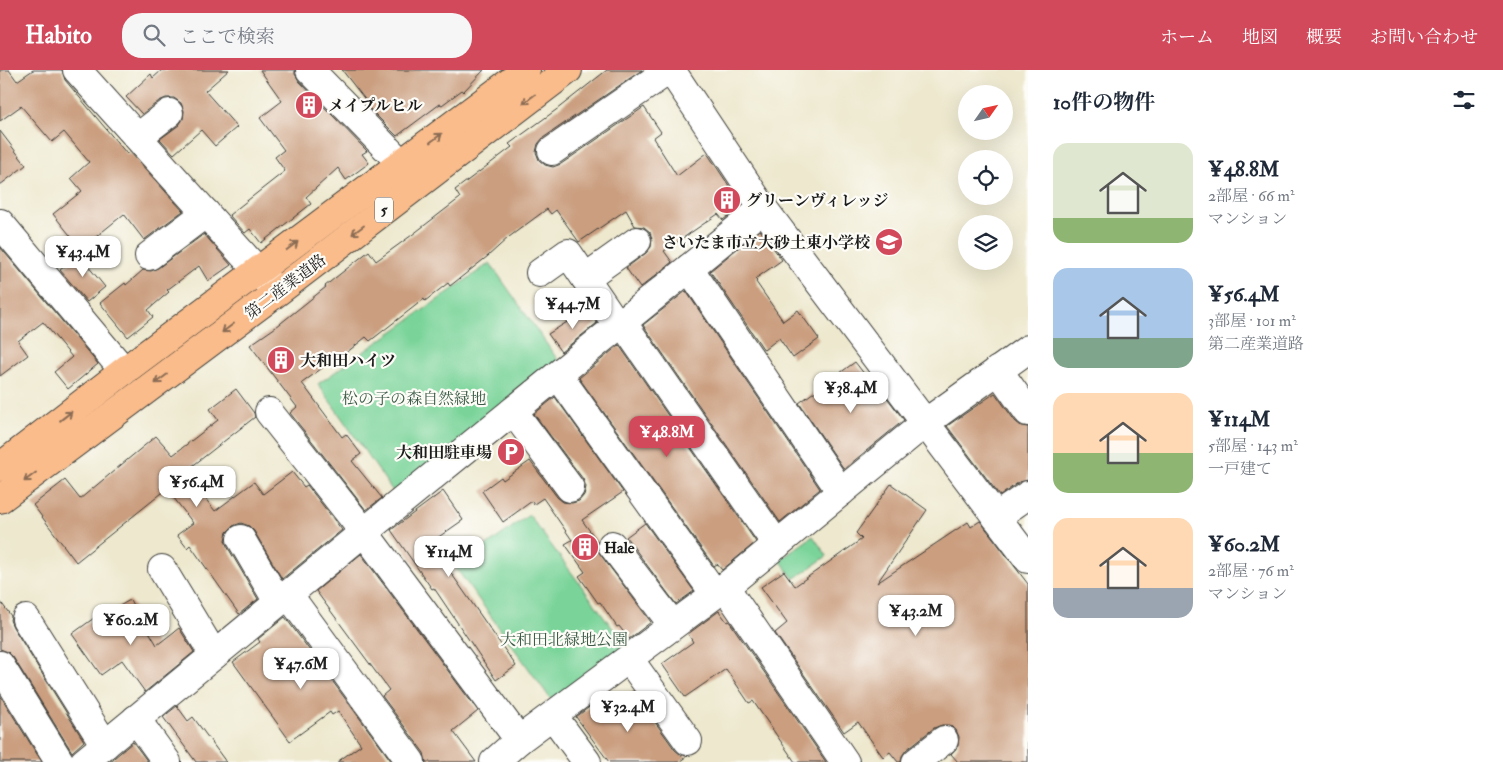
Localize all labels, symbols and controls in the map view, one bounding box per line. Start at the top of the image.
search box [122,13,472,58]
text: Habito [25,20,92,51]
icon: search [140,21,168,49]
text: ここで検索 [180,25,275,49]
text: ホーム [1160,26,1214,49]
text: 地図 [1242,26,1278,49]
text: 概要 [1306,26,1342,49]
text: お問い合わせ [1370,26,1478,49]
north arrow [958,85,1012,140]
map controls [958,85,1013,270]
icon: filters [1450,86,1478,114]
text: 10件の物件 [1053,89,1155,116]
building icon: メイプルヒル [294,90,324,120]
one-way arrow [523,94,536,105]
place label: メイプルヒル [328,96,423,116]
one-way arrow [429,133,443,143]
button: locate [958,150,1013,205]
text: ¥48.8M [1208,156,1279,183]
icon: home [1093,163,1153,223]
building icon: グリーンヴィレッジ [712,185,742,215]
text: 2部屋 · 66 m² [1208,186,1294,206]
place label: グリーンヴィレッジ [746,191,889,211]
road number: 5 [375,198,393,222]
text: マンション [1208,209,1287,229]
button: layers [958,215,1013,270]
one-way arrow [351,225,365,235]
school or university icon: さいたま市立大砂土東小学校 [874,227,904,257]
place label: さいたま市立大砂土東小学校 [662,233,871,253]
pin: ¥43.4M [42,236,124,278]
one-way arrow [285,241,298,252]
text: ¥43.4M [56,242,110,262]
street label: 第二産業道路 [241,250,330,324]
text: ¥56.4M [1208,281,1280,308]
pin: ¥44.7M [532,288,614,330]
icon: home [1093,288,1153,348]
text: ¥44.7M [546,294,600,314]
text: 3部屋 · 101 m² [1208,311,1296,331]
one-way arrow [221,323,235,333]
text: 第二産業道路 [1208,334,1304,354]
building icon: 大和田ハイツ [266,345,296,375]
place label: 大和田ハイツ [300,351,396,371]
pin: ¥38.4M [810,372,892,414]
one-way arrow [155,374,168,385]
text: ¥38.4M [824,378,878,398]
park label: 松の子の森自然緑地 [342,389,486,409]
text: ¥114M [1208,406,1270,433]
one-way arrow [59,411,73,421]
icon: home [1093,413,1153,473]
pin: ¥48.8M [626,416,708,458]
text: ¥48.8M [640,422,694,442]
text: 5部屋 · 143 m² [1208,436,1298,456]
parking icon: 大和田駐車場 [496,437,526,467]
place label: 大和田駐車場 [396,443,492,463]
text: 一戸建て [1208,459,1272,479]
pin: ¥56.4M [156,466,238,508]
one-way arrow [24,471,37,482]
text: ¥56.4M [170,472,224,492]
text: ¥60.2M [1208,531,1280,558]
building icon: Hale [570,532,600,562]
pin: ¥114M [414,536,484,578]
place label: Hale [604,538,635,558]
icon: home [1093,538,1153,598]
text: ¥114M [425,542,473,562]
text: 2部屋 · 76 m² [1208,561,1294,581]
text: マンション [1208,584,1287,604]
pin: ¥43.2M [875,594,957,637]
text: ¥43.2M [889,601,943,621]
pin: ¥60.2M [90,604,172,646]
text: ¥60.2M [104,610,159,630]
park label: 大和田北緑地公園 [500,630,628,650]
pin: ¥47.6M [260,648,342,690]
text: ¥47.6M [274,654,328,674]
pin: ¥32.4M [587,690,669,733]
text: ¥32.4M [601,697,655,717]

